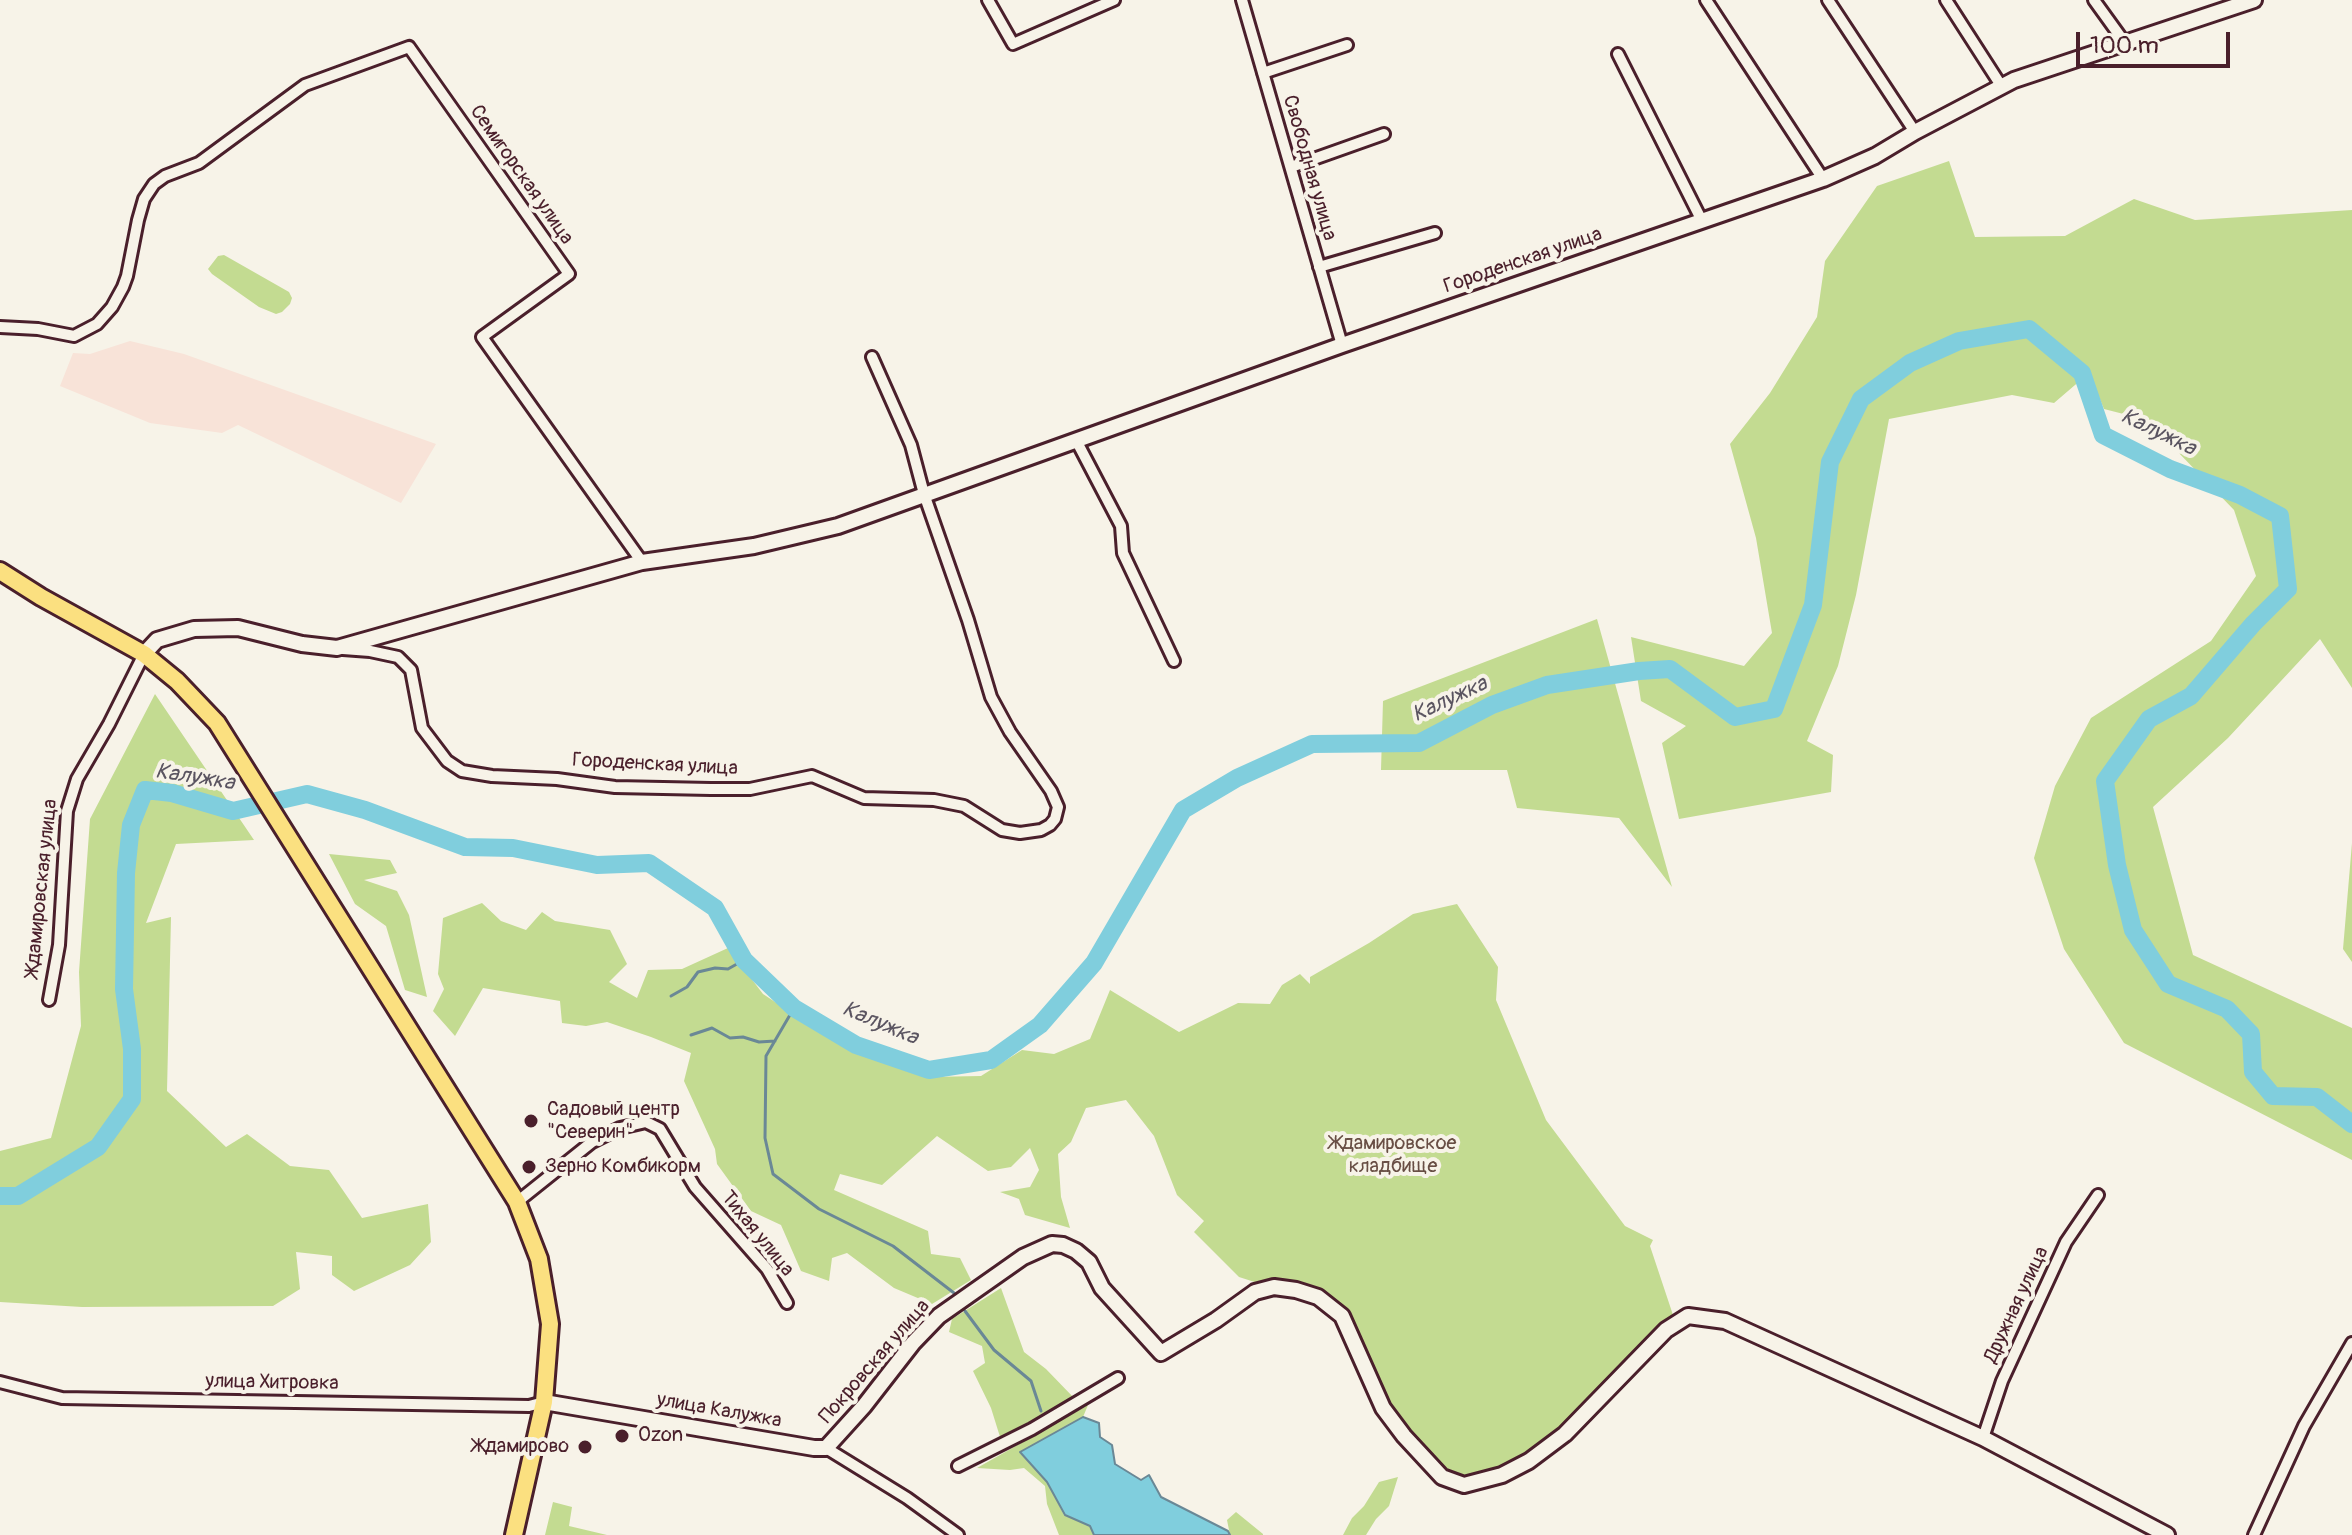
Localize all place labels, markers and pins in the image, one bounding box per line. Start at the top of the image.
place label: Садовый центр "Северин" [547,1098,680,1145]
marker: Садовый центр "Северин" [522,1112,540,1130]
place label: Зерно Комбикорм [545,1155,701,1179]
marker: Зерно Комбикорм [520,1158,538,1176]
place label: Ozon [638,1424,683,1448]
marker: Ozon [613,1427,631,1445]
place label: Ждамирово [473,1435,569,1459]
marker: Ждамирово [576,1438,594,1456]

